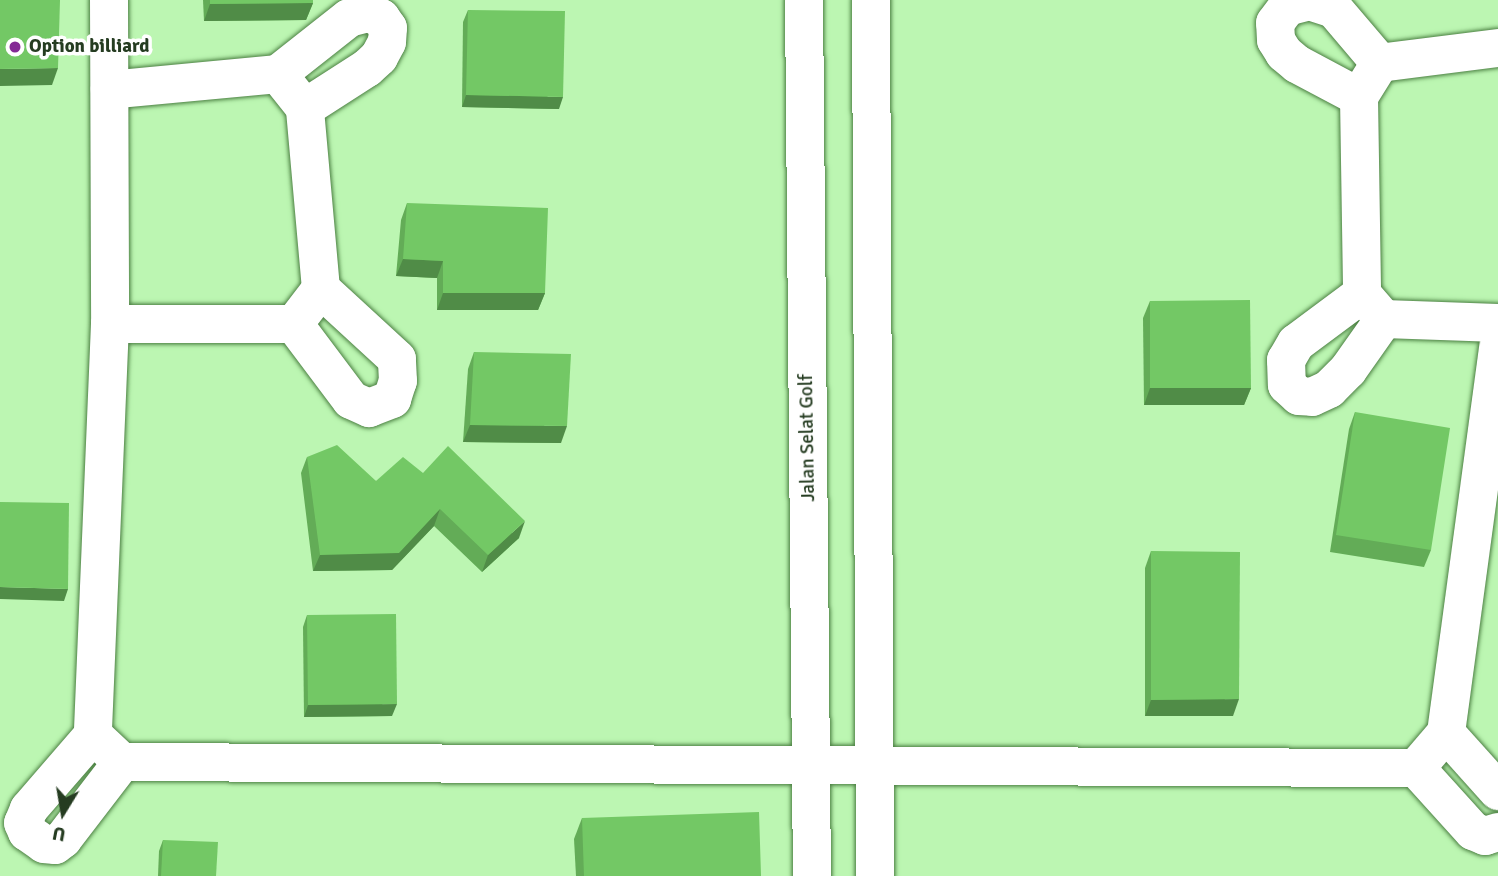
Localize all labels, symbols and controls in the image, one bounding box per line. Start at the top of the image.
place label: Option billiard [29,36,149,58]
marker: Option billiard [7,39,23,55]
street label: Jalan Selat Golf [795,374,821,502]
north arrow [28,778,98,848]
text: U [50,821,68,847]

